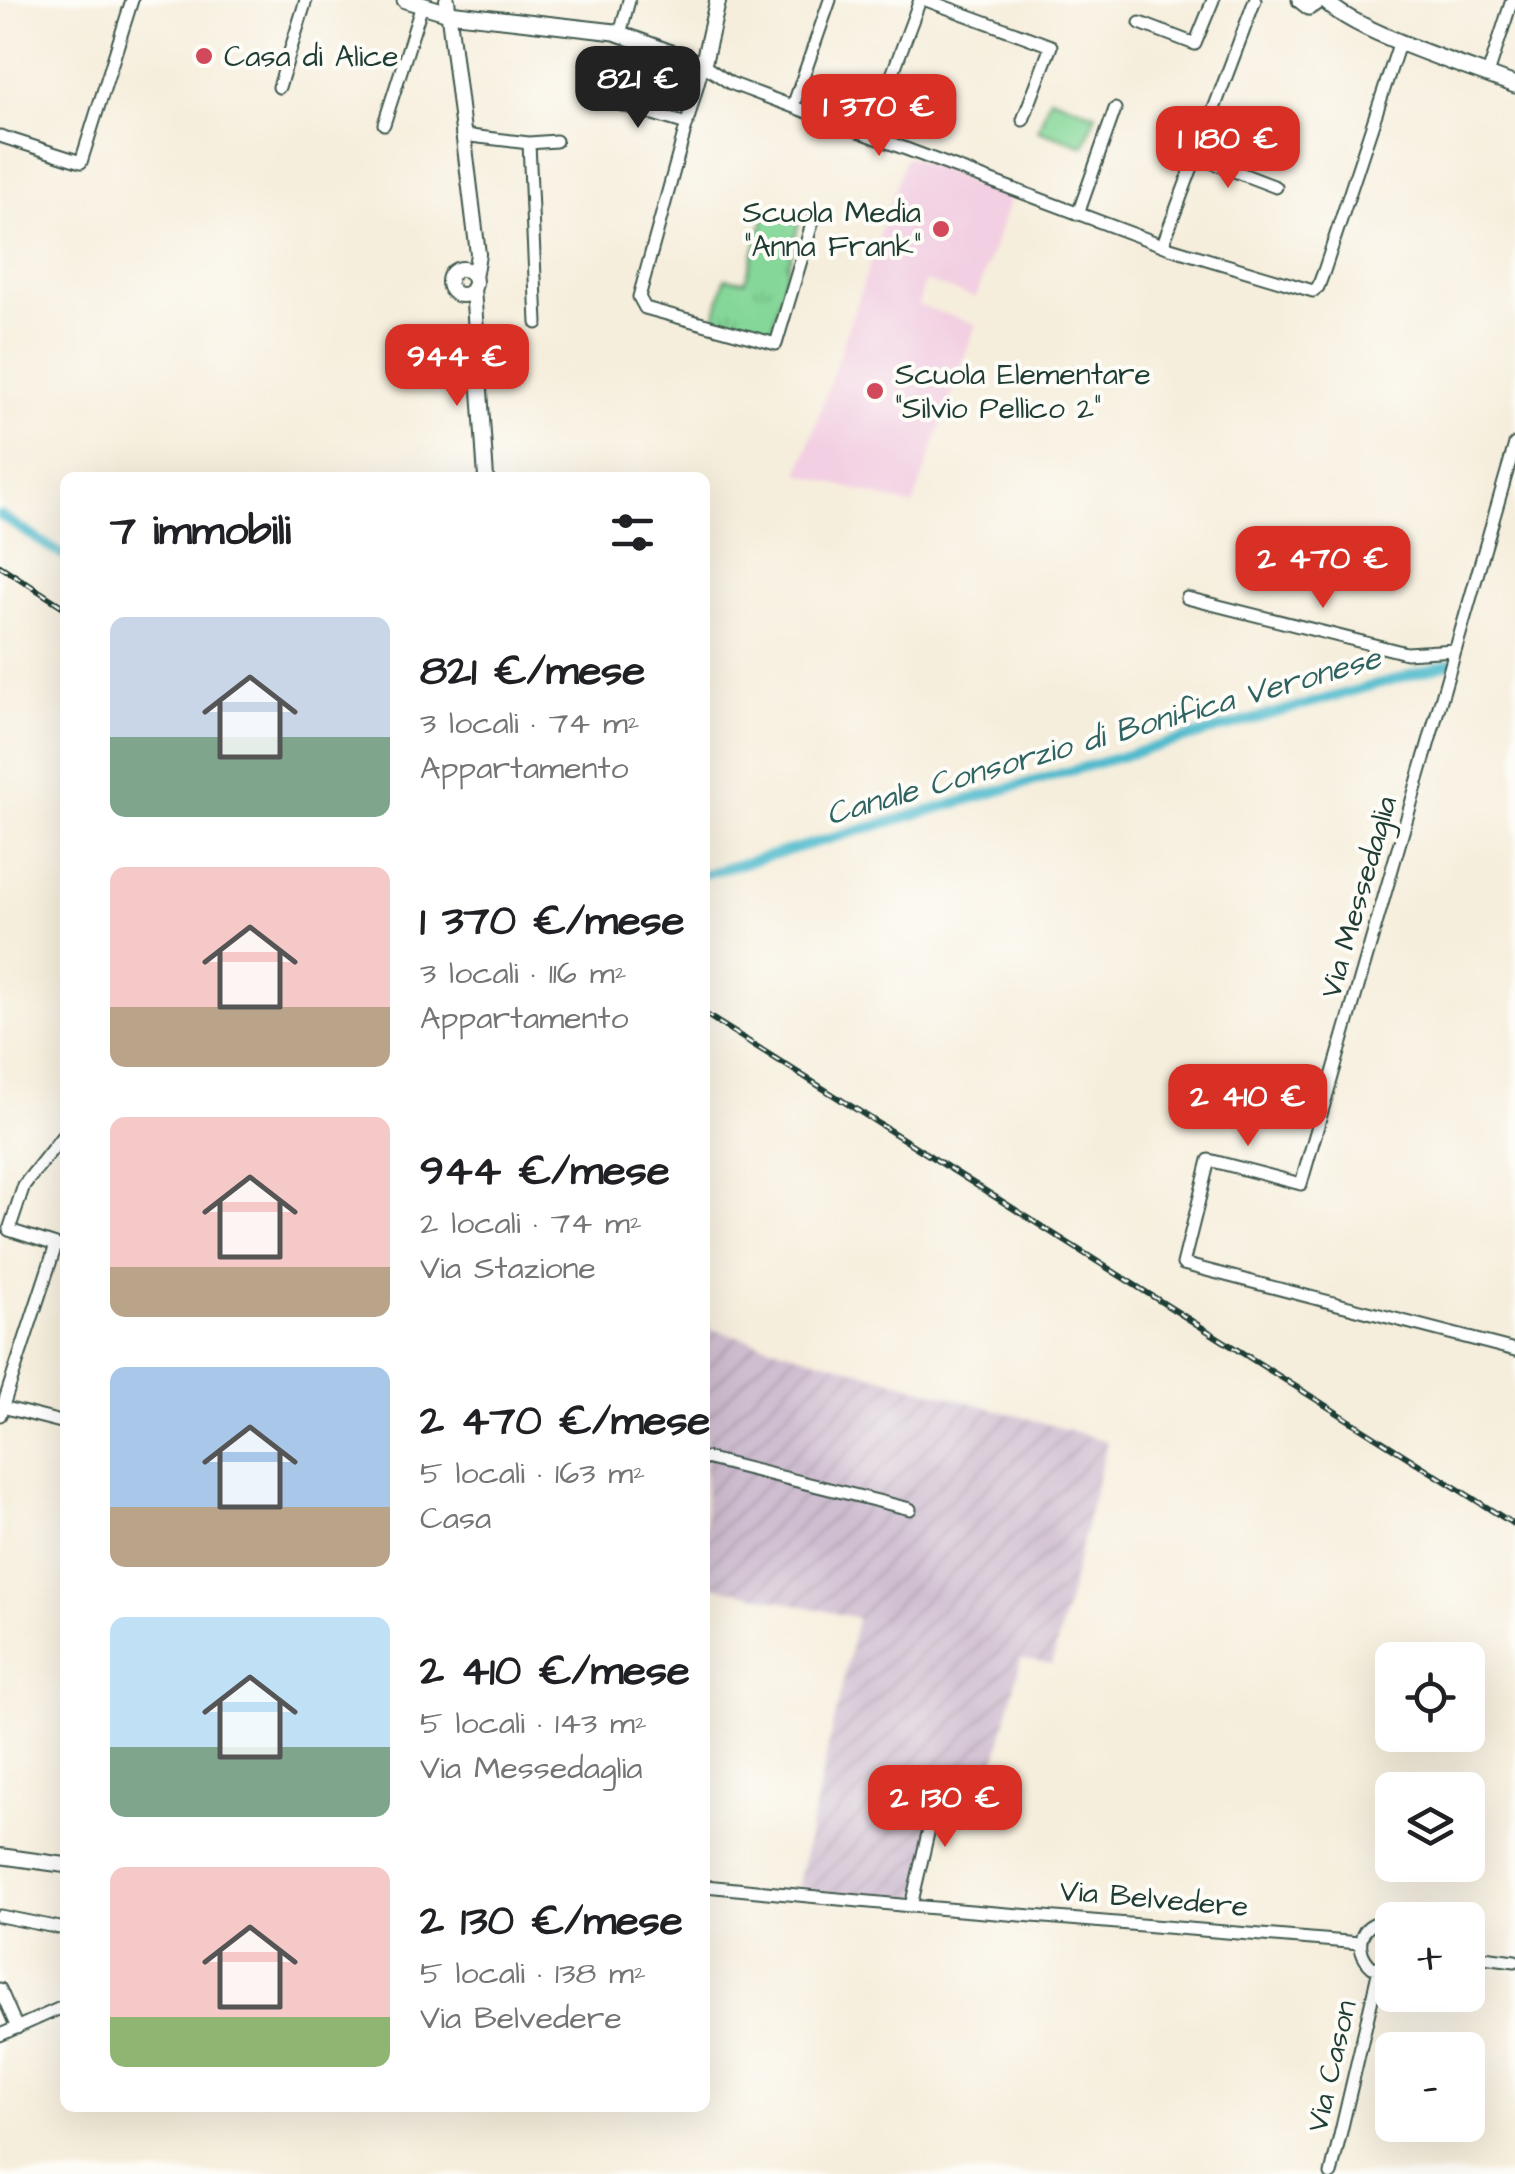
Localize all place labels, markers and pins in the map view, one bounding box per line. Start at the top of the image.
place label: Casa di Alice [224,36,398,78]
marker: Casa di Alice [193,45,215,67]
pin: 821 € [568,46,708,131]
pin: 1 370 € [787,74,971,159]
pin: 1 180 € [1136,106,1320,191]
place label: Scuola Media "Anna Frank" [742,192,921,268]
marker: Scuola Media "Anna Frank" [930,218,952,240]
pin: 944 € [387,324,527,409]
place label: Scuola Elementare "Silvio Pellico 2" [895,354,1151,430]
marker: Scuola Elementare "Silvio Pellico 2" [864,380,886,402]
pin: 2 470 € [1231,526,1415,611]
pin: 2 410 € [1156,1064,1340,1149]
pin: 2 130 € [853,1765,1037,1850]

